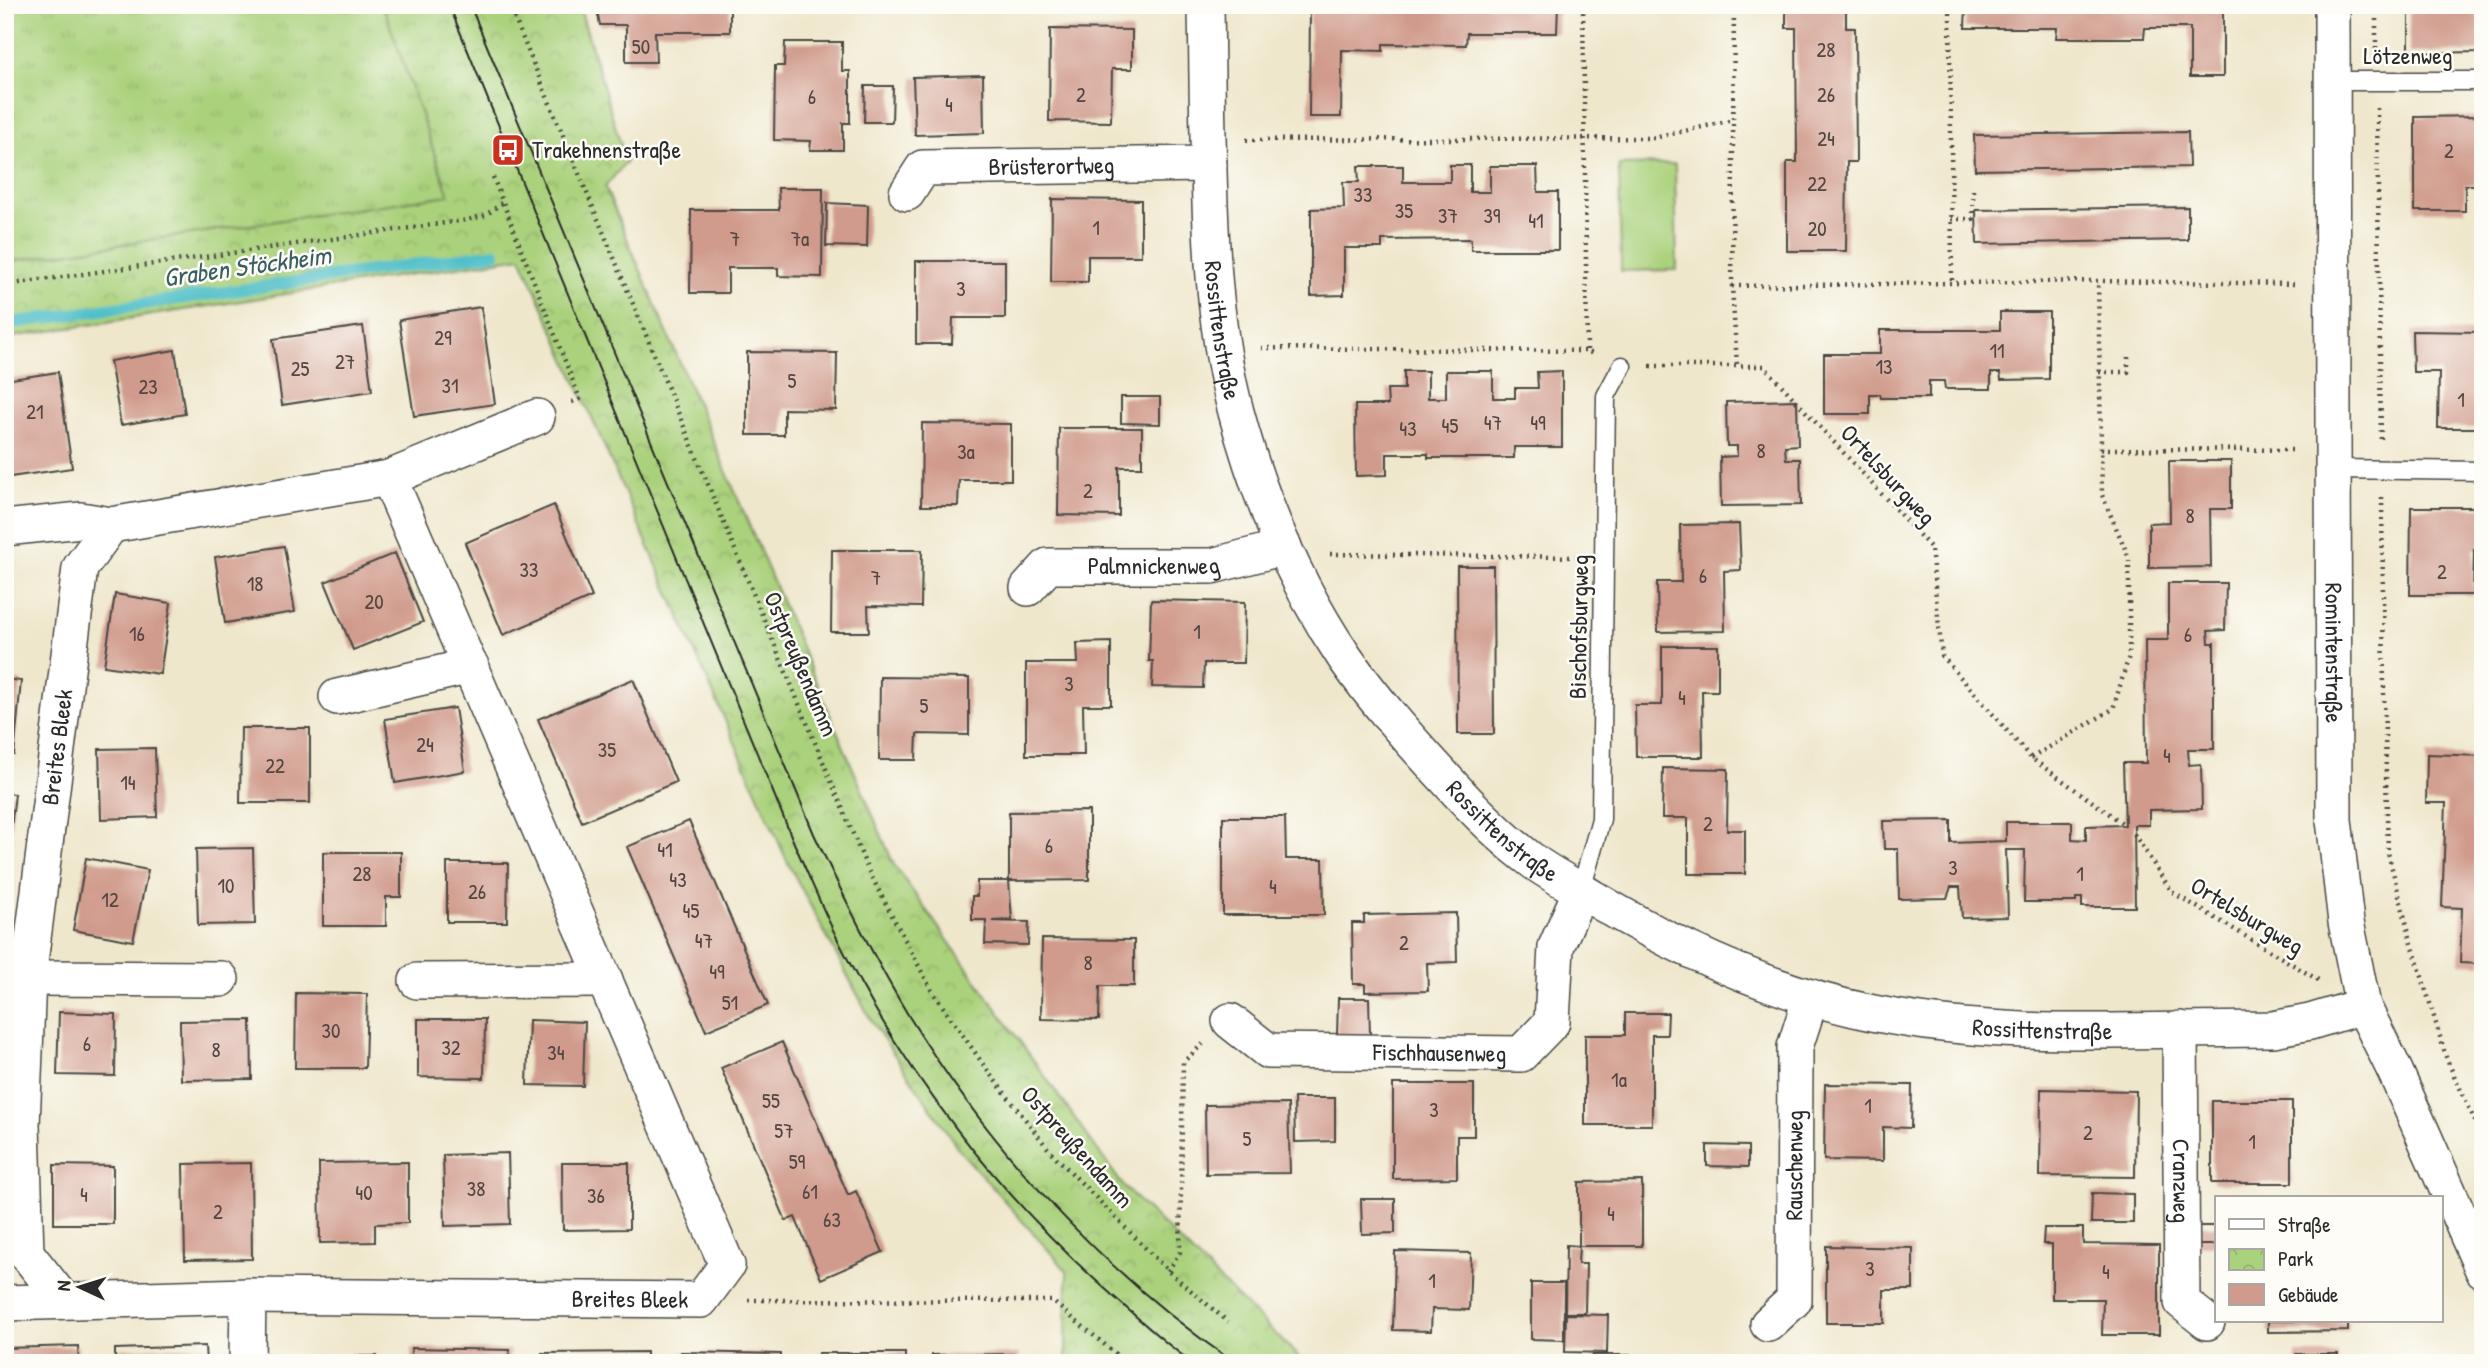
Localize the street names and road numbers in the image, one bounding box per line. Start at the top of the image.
street label: Lötzenweg [2364,39,2452,71]
street label: Brüsterortweg [988,148,1114,182]
street label: Rossittenstraße [1198,260,1249,403]
street label: Ortelsburgweg [1834,417,1944,532]
street label: Palmnickenweg [1088,548,1222,582]
street label: Bischofsburgweg [1561,554,1595,699]
street label: Romintenstraße [2318,583,2351,724]
street label: Ostpreußendamm [757,586,847,741]
street label: Breites Bleek [33,687,79,807]
street label: Rossittenstraße [1440,773,1565,889]
street label: Ortelsburgweg [2185,869,2310,962]
street label: Rossittenstraße [1971,1010,2113,1046]
street label: Fischhausenweg [1372,1035,1506,1069]
street label: Ostpreußendamm [1014,1078,1141,1214]
street label: Rauschenweg [1777,1110,1810,1221]
street label: Cranzweg [2166,1139,2198,1223]
street label: Breites Bleek [571,1282,688,1315]

